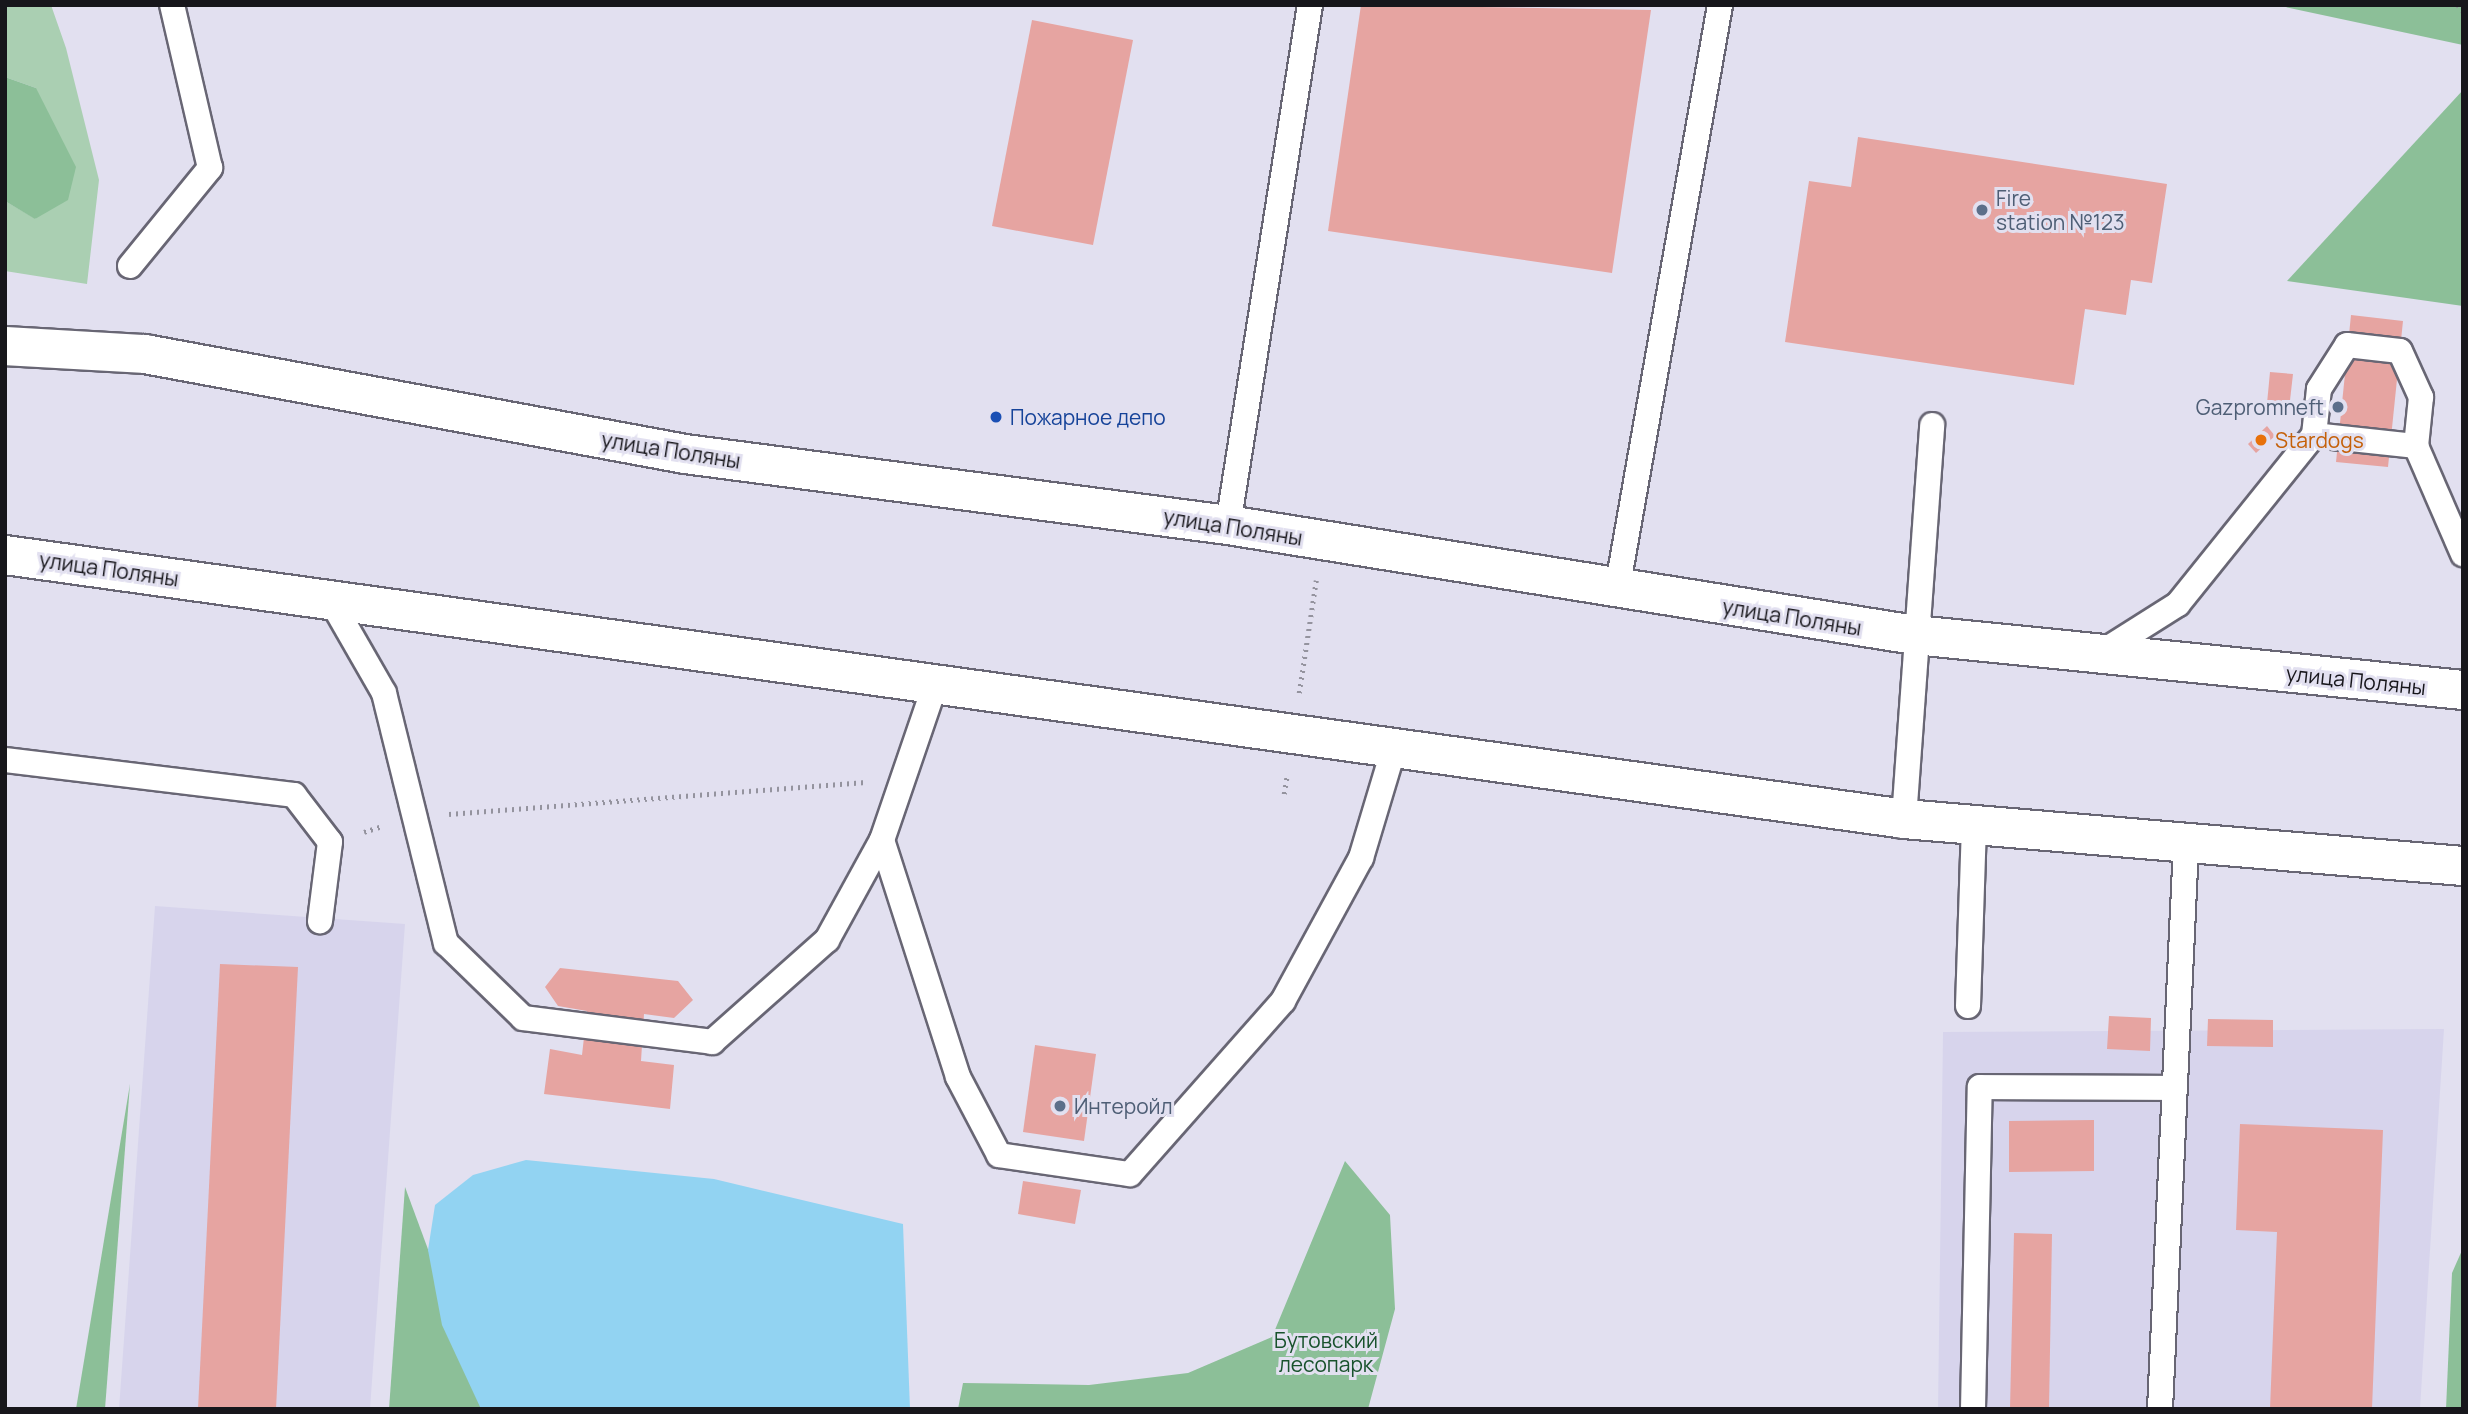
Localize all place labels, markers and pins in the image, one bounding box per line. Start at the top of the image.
place label: Fire station №123 [1996,185,2125,235]
marker: Fire station №123 [1974,202,1990,218]
place label: Gazpromneft [2196,394,2324,420]
marker: Gazpromneft [2330,399,2346,415]
place label: Пожарное депо [1010,404,1166,430]
marker: Пожарное депо [988,409,1004,425]
place label: Stardogs [2275,427,2364,453]
marker: Stardogs [2253,432,2269,448]
place label: Интеройл [1074,1093,1173,1119]
marker: Интеройл [1052,1098,1068,1114]

